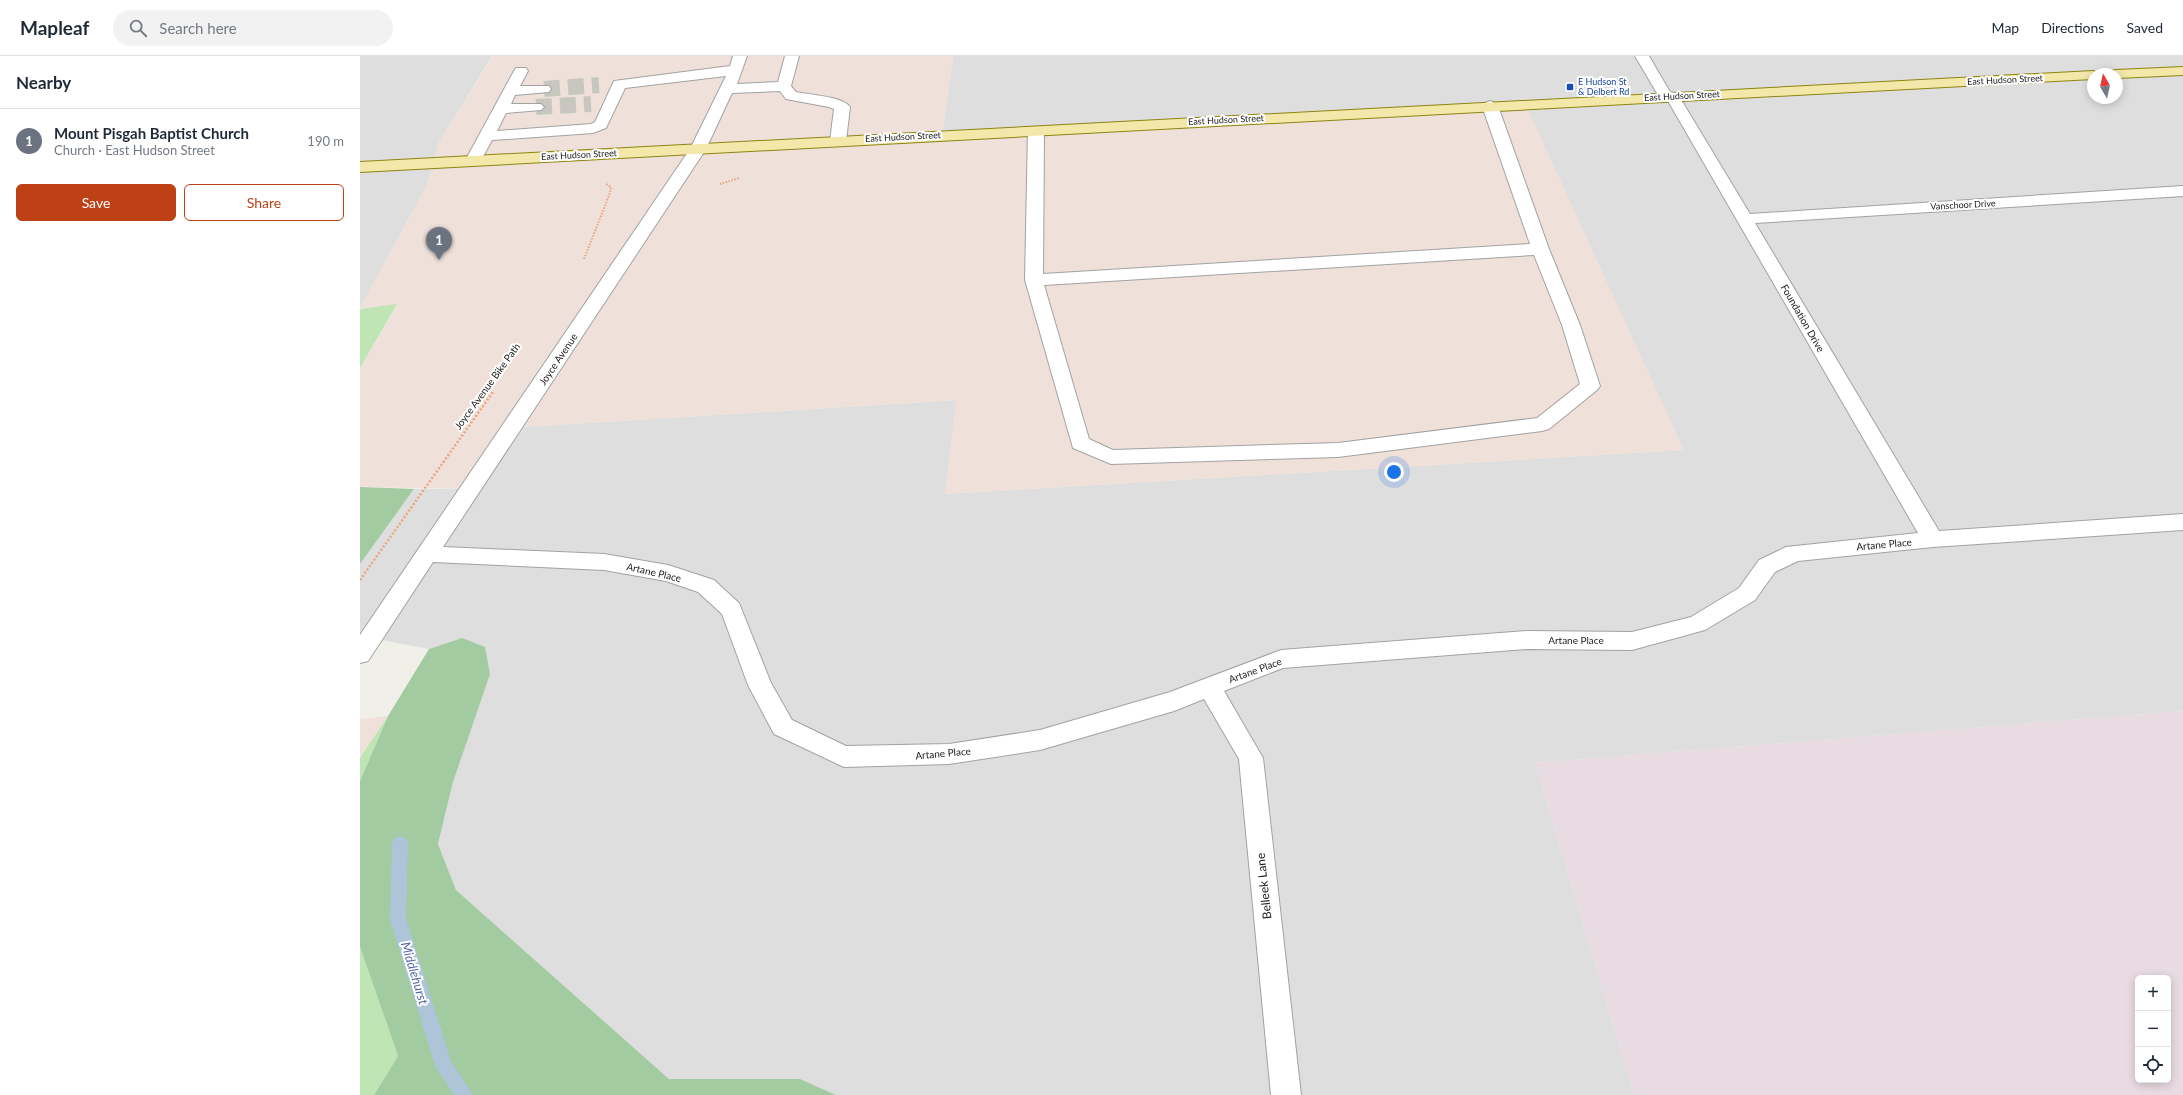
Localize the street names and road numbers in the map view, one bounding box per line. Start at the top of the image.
street label: East Hudson Street [1967,72,2044,87]
street label: East Hudson Street [1644,88,1721,103]
street label: East Hudson Street [1188,112,1265,127]
street label: East Hudson Street [865,129,942,144]
street label: East Hudson Street [541,147,618,162]
street label: Vanschoor Drive [1930,197,1996,212]
street label: Foundation Drive [1779,282,1827,354]
street label: Joyce Avenue [536,331,580,387]
street label: Joyce Avenue Bike Path [452,341,522,431]
street label: Artane Place [1856,536,1912,552]
street label: Artane Place [626,560,682,584]
street label: Artane Place [1548,634,1604,646]
street label: Artane Place [1227,655,1283,685]
street label: Artane Place [915,745,971,761]
street label: Belleek Lane [1253,852,1274,920]

